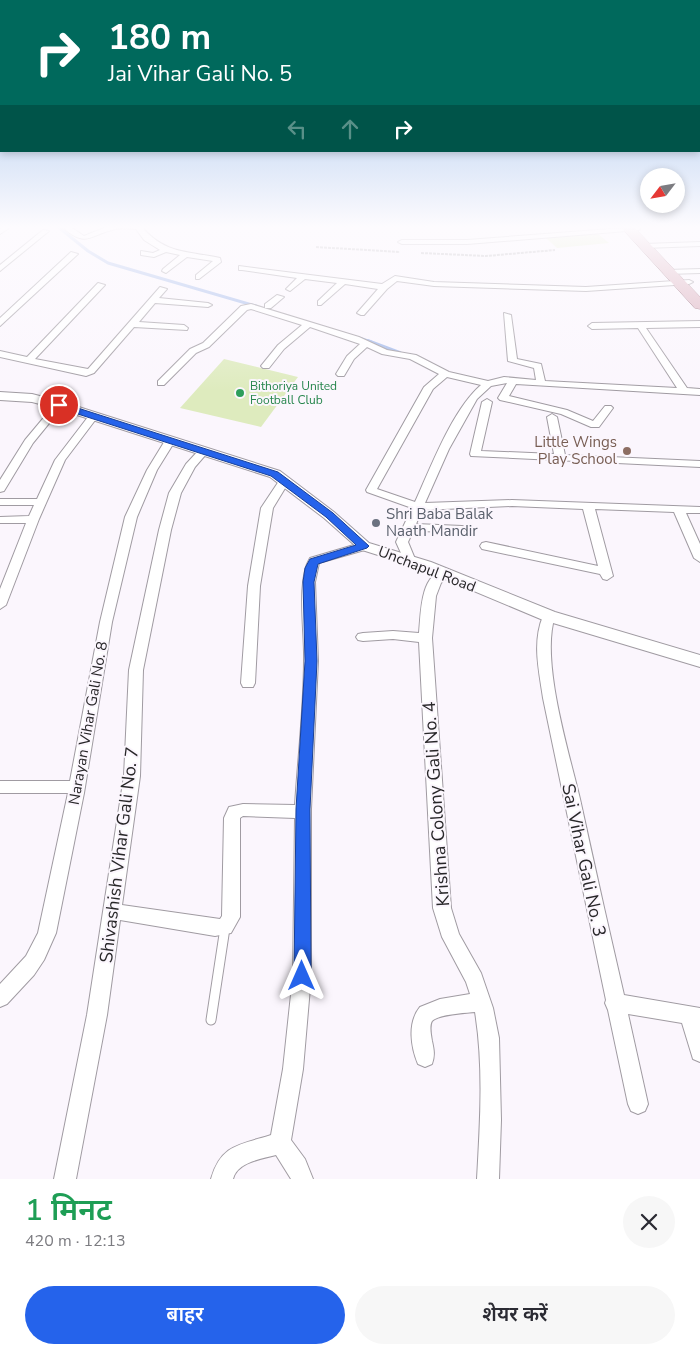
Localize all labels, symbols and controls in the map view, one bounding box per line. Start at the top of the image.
text: 180 m [108,14,211,61]
icon: right [25,20,90,85]
text: Jai Vihar Gali No. 5 [108,59,292,89]
icon: left [283,115,311,143]
icon: ahead [336,115,364,143]
icon: right [389,115,417,143]
north arrow [640,168,685,212]
map controls [640,168,685,213]
place label: Bithoriya United Football Club [250,378,337,408]
pin [38,384,80,426]
marker: Bithoriya United Football Club [234,387,246,399]
icon: arrive [45,391,73,419]
place label: Little Wings Play School [534,432,618,469]
marker: Little Wings Play School [621,445,633,457]
place label: Shri Baba Balak Naath Mandir [386,504,494,541]
marker: Shri Baba Balak Naath Mandir [370,517,382,529]
street label: Unchapul Road [375,541,479,597]
street label: Narayan Vihar Gali No. 8 [64,640,112,806]
street label: Krishna Colony Gali No. 4 [417,701,455,907]
street label: Shivashish Vihar Gali No. 7 [94,746,144,964]
street label: Sai Vihar Gali No. 3 [556,781,612,939]
position arrow [275,949,327,1001]
text: 1 मिनट [25,1190,112,1231]
button: close [623,1196,675,1248]
text: 420 m · 12:13 [25,1230,126,1252]
button: बाहर [25,1286,345,1344]
button: शेयर करें [355,1286,675,1344]

